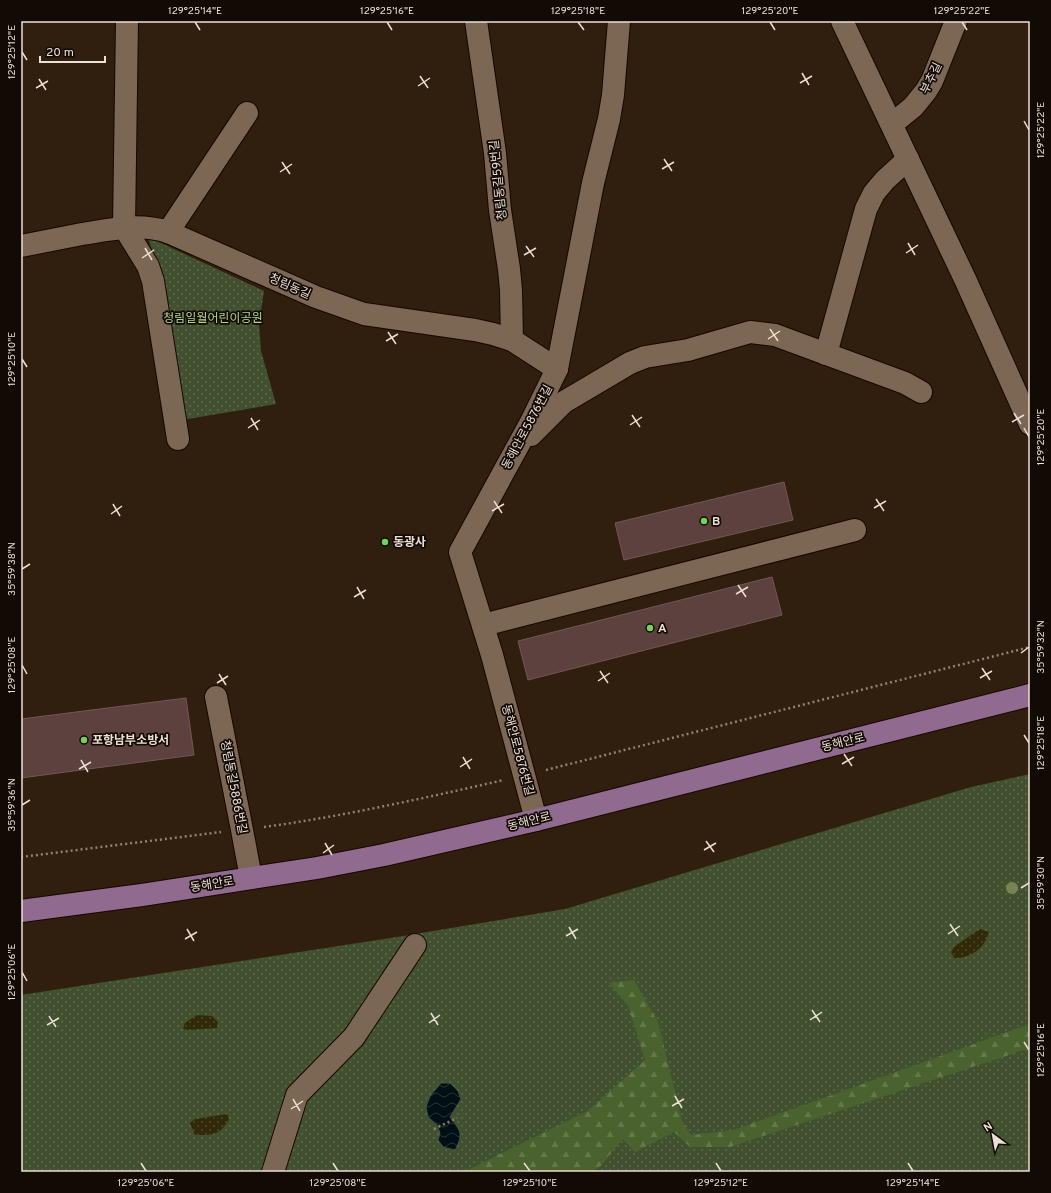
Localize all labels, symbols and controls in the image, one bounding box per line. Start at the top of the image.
text: 129°25'14"E [168,5,222,18]
text: 129°25'16"E [360,5,414,18]
text: 129°25'18"E [551,5,605,18]
text: 129°25'20"E [742,5,798,18]
text: 129°25'22"E [934,5,990,18]
text: 129°25'12"E [6,25,19,79]
scale bar [40,38,105,64]
text: 20 m [46,45,74,61]
street label: 부추길 [917,60,946,97]
text: 129°25'22"E [1035,102,1048,158]
street label: 청림동길59번길 [487,139,511,221]
street label: 청림동길 [266,271,313,303]
park label: 청림일월어린이공원 [163,311,263,327]
text: 129°25'10"E [6,332,19,386]
street label: 동해안로5876번길 [499,382,557,473]
text: 129°25'20"E [1035,409,1048,465]
place label: B [712,514,720,530]
marker: B [699,516,709,526]
place label: 동광사 [393,535,426,551]
marker: 동광사 [380,537,390,547]
text: 35°59'38"N [6,542,19,596]
text: 35°59'32"N [1035,620,1048,674]
place label: A [658,621,667,637]
marker: A [645,623,655,633]
text: 129°25'08"E [6,637,19,693]
street label: 동해안로5876번길 [497,703,537,798]
text: 129°25'18"E [1035,716,1048,770]
street label: 동해안로 [820,730,867,756]
place label: 포항남부소방서 [92,733,169,749]
marker: 포항남부소방서 [79,735,89,745]
street label: 청림동길5886번길 [216,739,250,836]
text: 35°59'36"N [6,778,19,832]
street label: 동해안로 [506,809,553,835]
text: 35°59'30"N [1035,856,1048,910]
street label: 동해안로 [189,874,235,896]
text: 129°25'06"E [6,944,19,1000]
text: 129°25'16"E [1035,1023,1048,1077]
north arrow [973,1115,1013,1155]
text: N [981,1119,995,1135]
text: 129°25'06"E [118,1177,174,1190]
text: 129°25'08"E [310,1177,366,1190]
text: 129°25'10"E [503,1177,557,1190]
text: 129°25'12"E [694,1177,748,1190]
text: 129°25'14"E [886,1177,940,1190]

